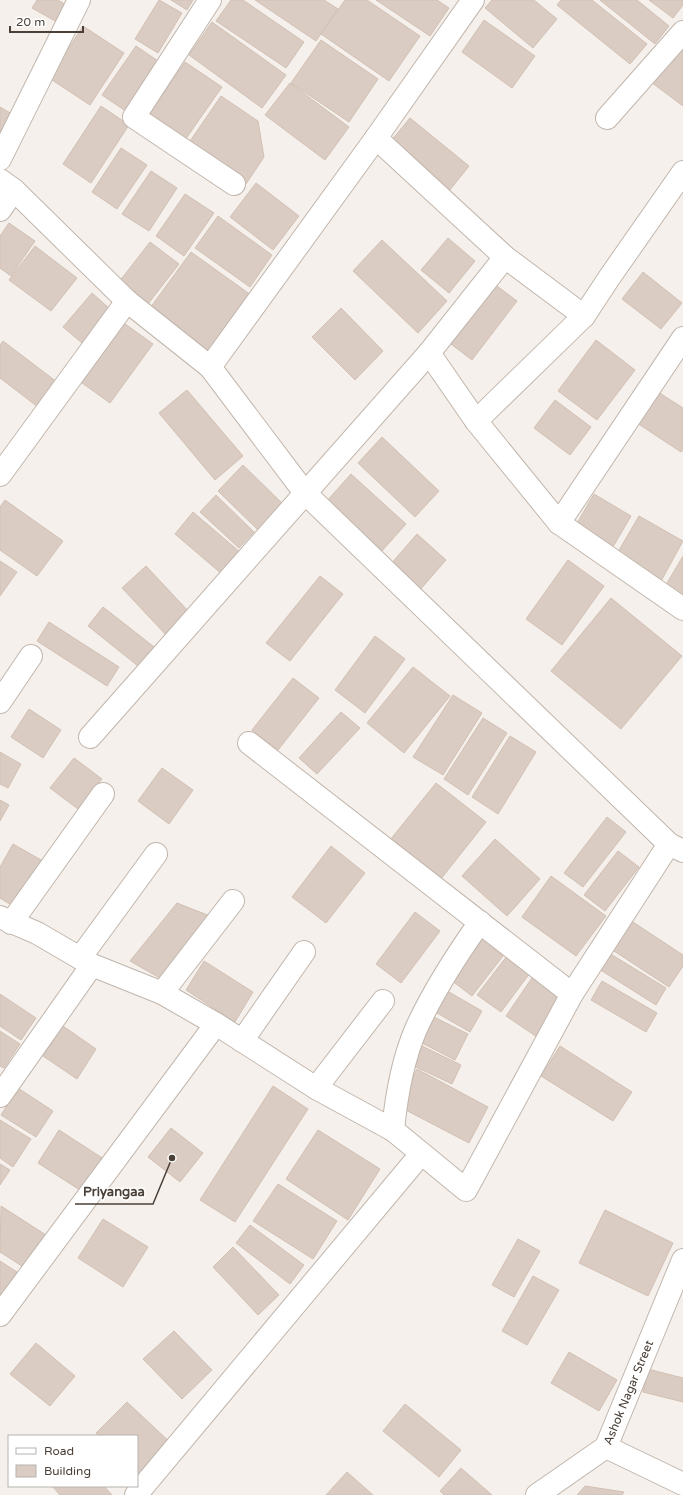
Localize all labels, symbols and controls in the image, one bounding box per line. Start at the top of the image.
scale bar [10,8,83,34]
text: 20 m [16,15,45,29]
callout: Priyangaa [75,1179,153,1204]
text: Priyangaa [83,1184,145,1200]
street label: Ashok Nagar Street [601,1338,656,1447]
legend [8,1435,138,1487]
text: Road [44,1444,74,1458]
text: Building [44,1464,91,1478]

